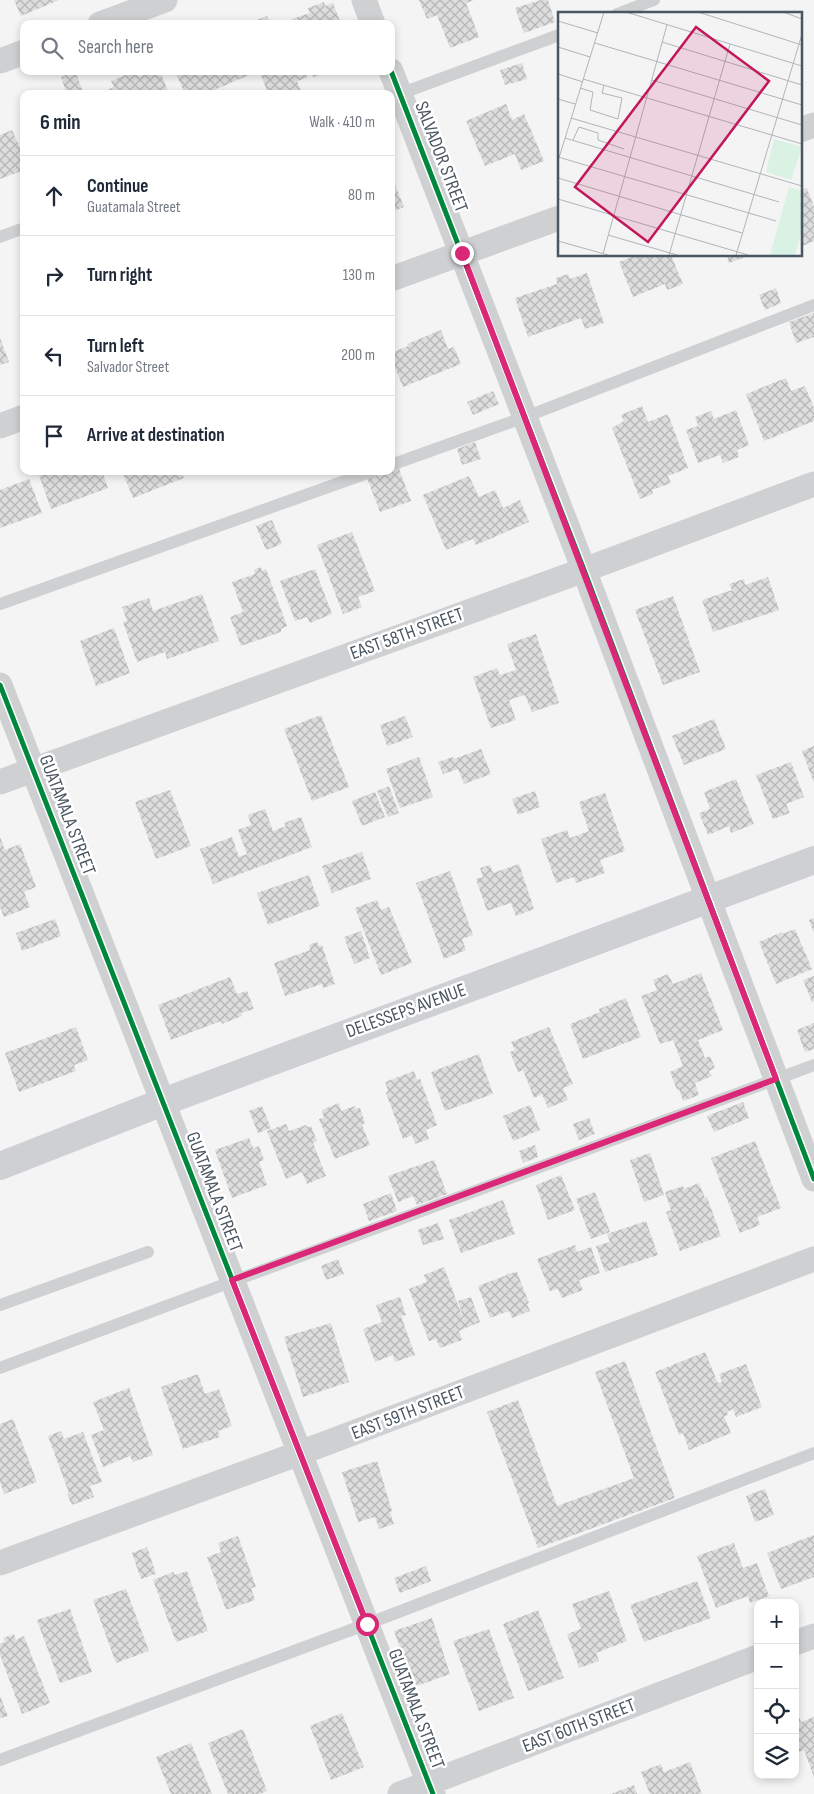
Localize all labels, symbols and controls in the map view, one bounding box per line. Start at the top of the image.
inset map [558,12,802,256]
search box [20,20,395,75]
icon: search [38,34,66,62]
text: Search here [78,36,154,59]
street label: SALVADOR STREET [409,98,473,216]
text: 6 min [40,110,81,135]
text: Walk · 410 m [309,113,375,132]
text: Continue [87,175,148,198]
icon: ahead [40,182,68,210]
text: 80 m [348,186,375,205]
text: Guatamala Street [87,198,181,217]
route end [451,242,474,265]
icon: right [40,262,68,290]
text: Turn right [87,264,152,287]
text: 130 m [343,266,375,285]
text: Turn left [87,335,144,358]
icon: left [40,342,68,370]
text: 200 m [341,346,375,365]
text: Salvador Street [87,358,169,377]
icon: arrive [40,422,68,450]
text: Arrive at destination [87,424,225,447]
street label: EAST 58TH STREET [347,603,467,665]
street label: GUATAMALA STREET [34,752,101,879]
street label: DELESSEPS AVENUE [343,979,469,1043]
street label: GUATAMALA STREET [181,1129,248,1256]
street label: EAST 59TH STREET [348,1381,468,1445]
map controls [754,1599,799,1779]
button: + [754,1599,799,1644]
route start [356,1613,379,1636]
button: − [754,1644,799,1689]
street label: GUATAMALA STREET [383,1646,450,1773]
button: locate [754,1689,799,1734]
street label: EAST 60TH STREET [519,1694,639,1758]
button: layers [754,1734,799,1779]

